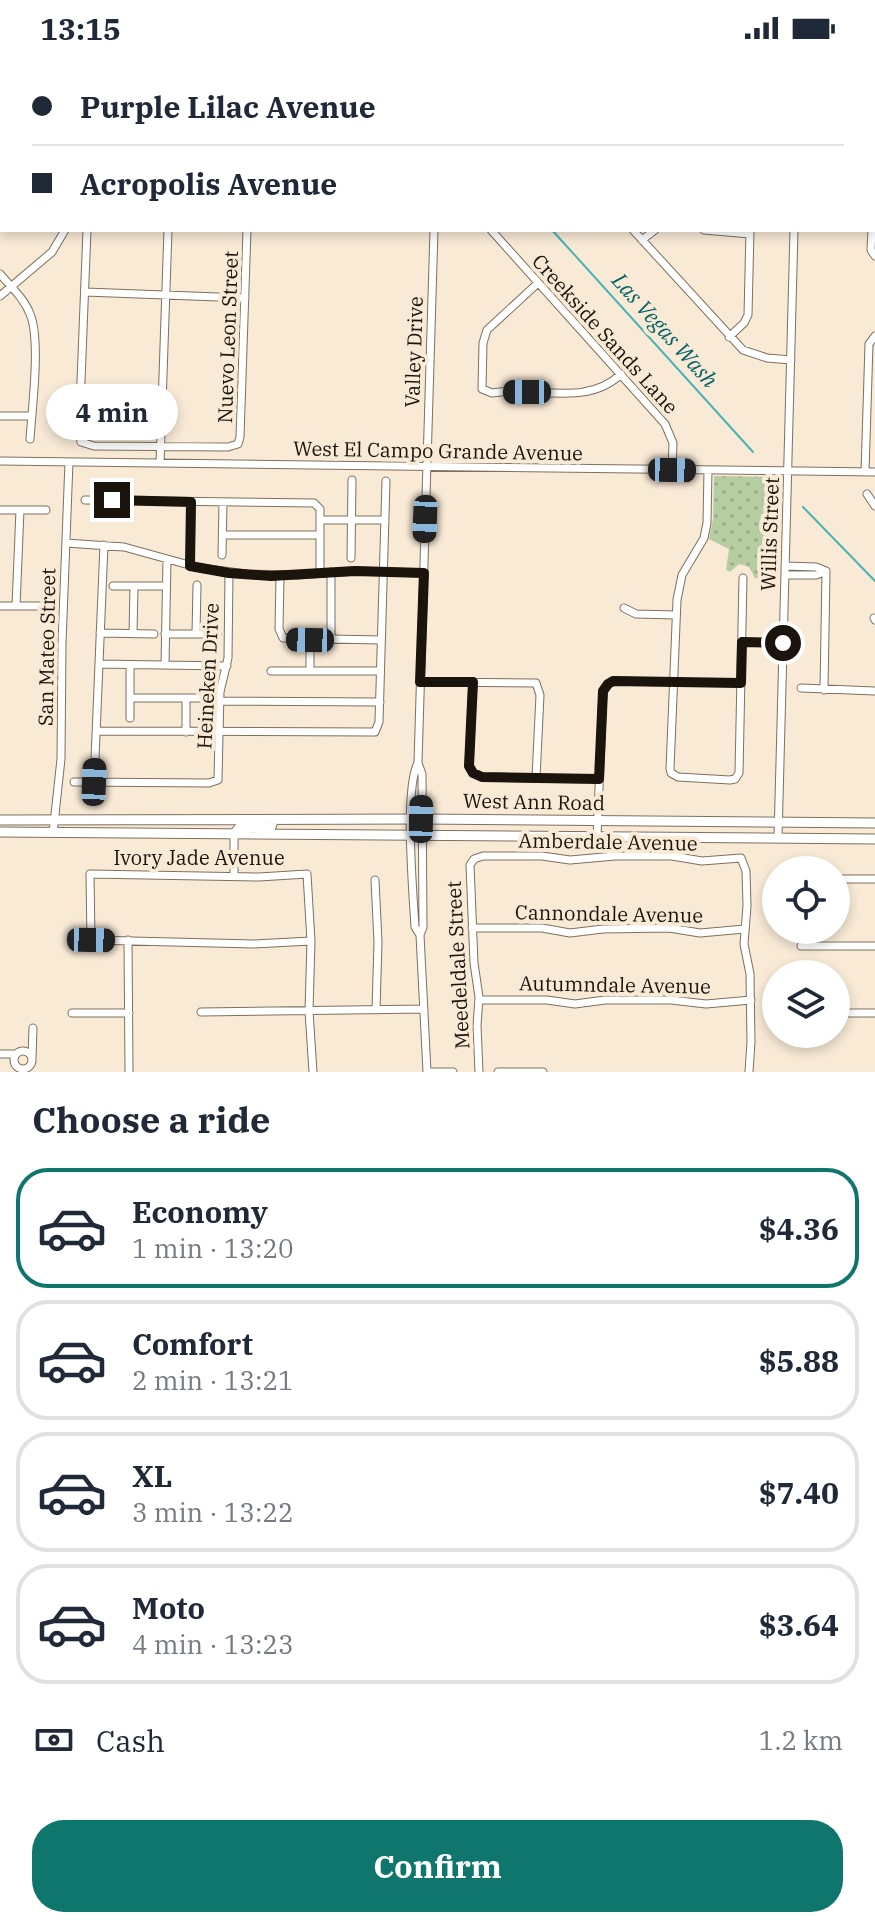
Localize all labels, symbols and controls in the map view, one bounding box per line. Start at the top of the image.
text: 13:15 [40,9,121,48]
text: Purple Lilac Avenue [80,87,376,126]
text: Acropolis Avenue [80,164,337,203]
street label: Creekside Sands Lane [526,248,685,419]
street label: Nuevo Leon Street [211,250,244,424]
water label: Las Vegas Wash [605,265,725,393]
street label: Valley Drive [398,296,429,408]
car [503,380,551,404]
callout: 4 min [46,384,178,440]
text: 4 min [76,395,148,429]
street label: West El Campo Grande Avenue [293,434,583,467]
car [648,458,696,482]
street label: Willis Street [754,476,785,592]
route end [94,482,130,518]
car [412,495,438,543]
street label: San Mateo Street [32,568,61,726]
street label: Heineken Drive [190,602,225,750]
route start [765,625,801,661]
car [286,628,334,652]
car [81,758,107,806]
street label: West Ann Road [463,787,605,816]
car [409,795,433,843]
street label: Amberdale Avenue [518,826,698,857]
street label: Ivory Jade Avenue [113,844,285,871]
map controls [762,856,850,1048]
button: locate [762,856,850,944]
street label: Meedeldale Street [440,880,475,1050]
street label: Cannondale Avenue [515,898,703,929]
car [67,928,115,952]
button: layers [762,960,850,1048]
street label: Autumndale Avenue [519,969,711,1000]
text: Choose a ride [32,1096,271,1143]
icon: car [36,1192,108,1264]
text: Economy [132,1192,268,1231]
text: $4.36 [759,1209,839,1248]
text: 1 min · 13:20 [132,1231,294,1265]
icon: car [36,1324,108,1396]
text: Comfort [132,1324,253,1363]
text: $5.88 [759,1341,839,1380]
text: 2 min · 13:21 [132,1363,294,1397]
icon: car [36,1456,108,1528]
text: XL [132,1456,172,1495]
text: $7.40 [759,1473,839,1512]
text: 3 min · 13:22 [132,1495,294,1529]
icon: car [36,1588,108,1660]
text: Moto [132,1588,205,1627]
text: $3.64 [759,1605,839,1644]
text: 4 min · 13:23 [132,1627,294,1661]
icon: cash [32,1718,76,1762]
text: Cash [96,1721,165,1760]
text: 1.2 km [759,1723,843,1757]
button: Confirm [32,1820,843,1912]

